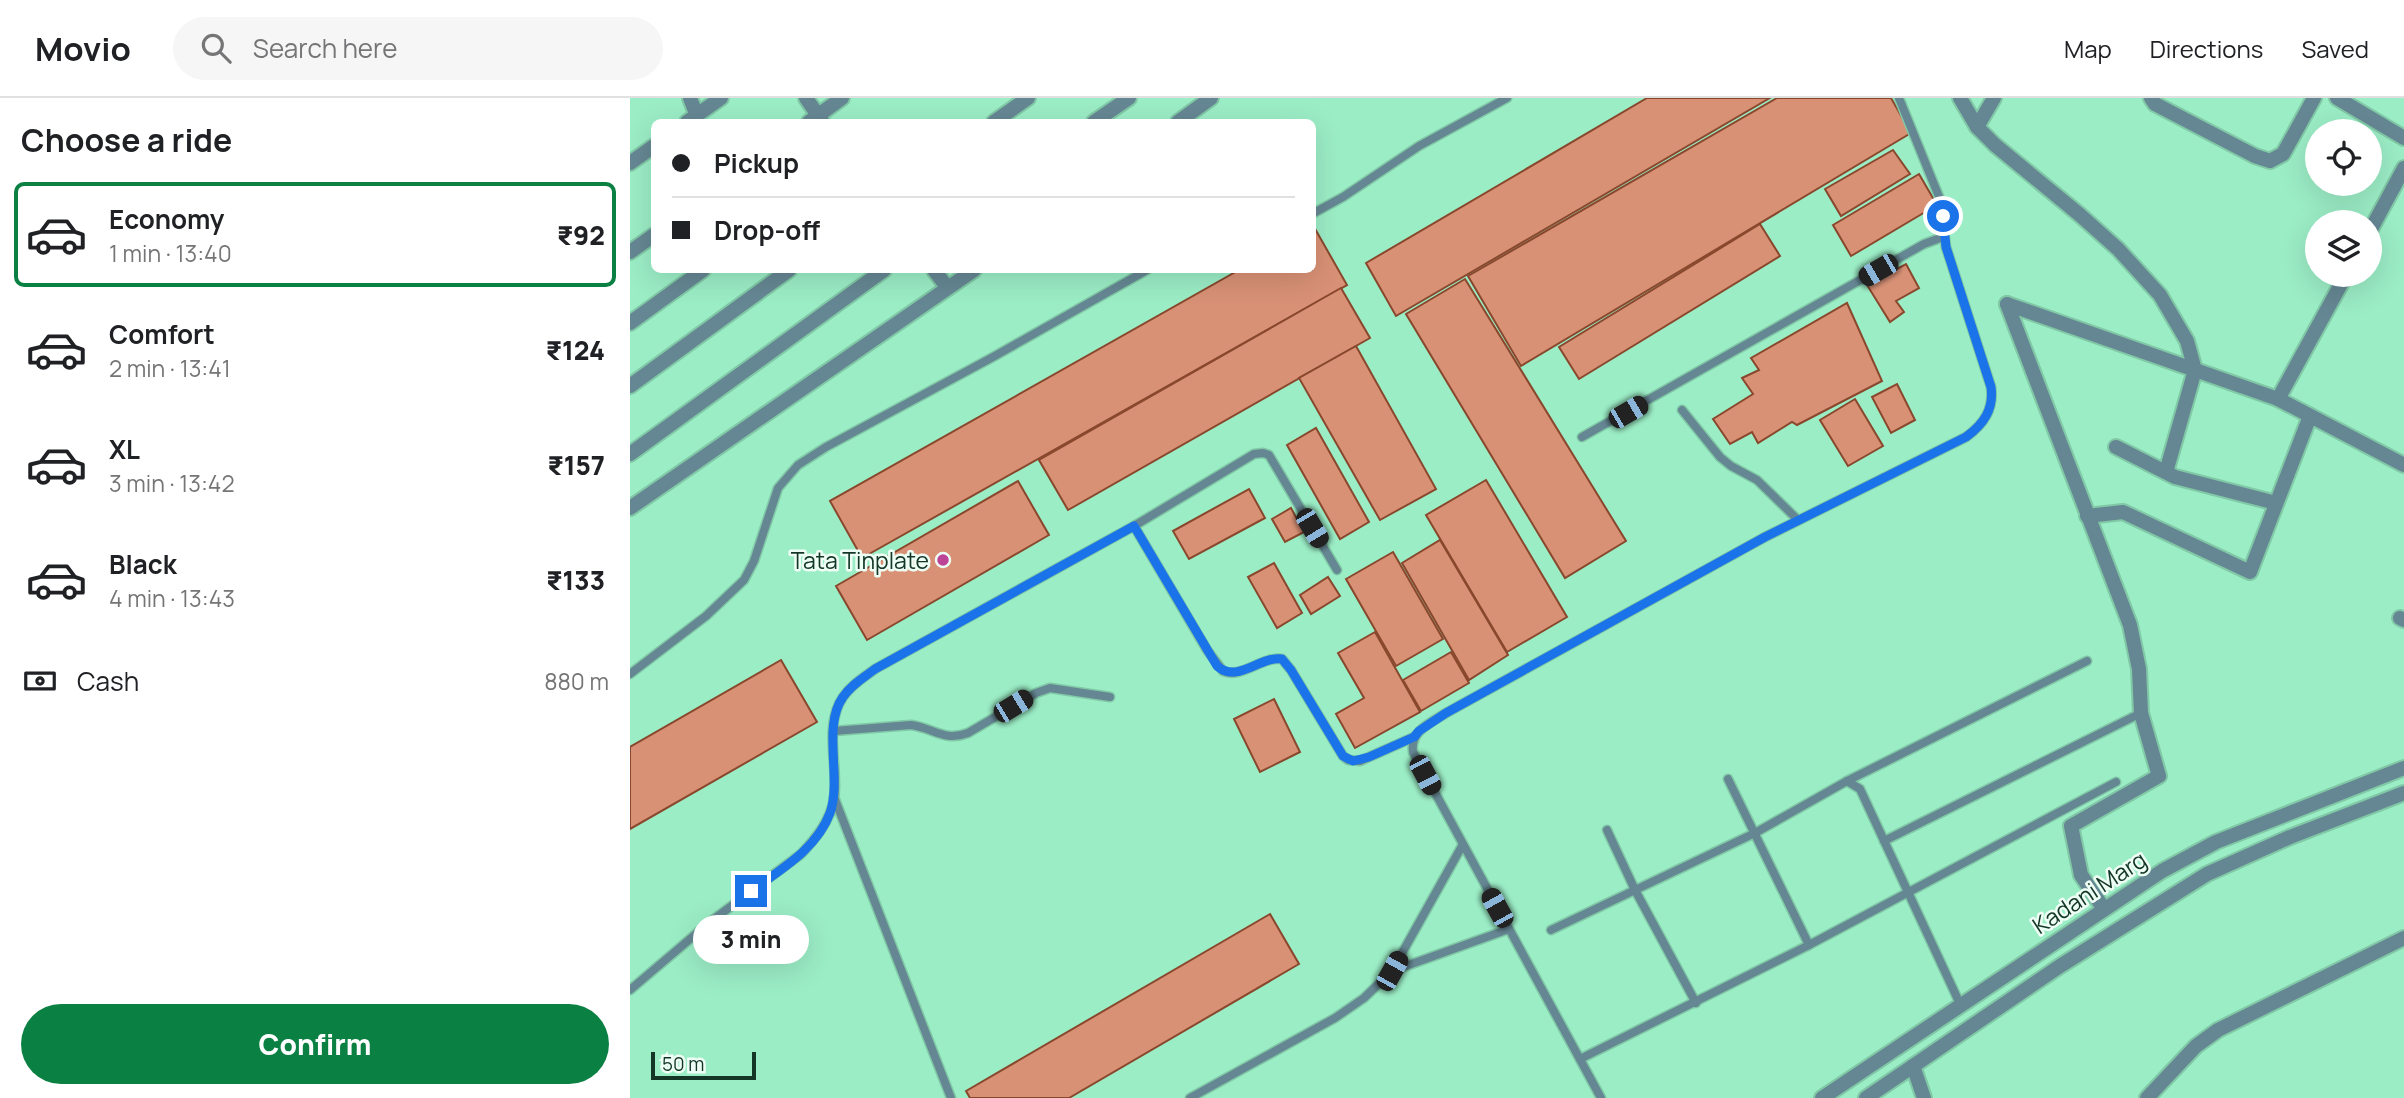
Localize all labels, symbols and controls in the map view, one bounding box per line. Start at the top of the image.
search box [173,17,663,80]
text: Movio [35,26,131,71]
icon: search [197,29,235,67]
text: Search here [253,30,397,66]
text: Map [2064,32,2112,65]
text: Directions [2150,32,2263,65]
text: Saved [2301,32,2369,65]
text: Choose a ride [21,118,232,162]
map controls [2305,119,2382,287]
button: locate [2305,119,2382,196]
text: Pickup [714,145,799,181]
route start [1927,200,1959,232]
text: Economy [109,201,224,237]
icon: car [25,203,88,266]
button: layers [2305,210,2382,287]
text: Drop-off [714,212,820,248]
text: ₹92 [557,217,605,253]
text: 1 min · 13:40 [109,237,232,269]
car [1855,250,1902,290]
text: Comfort [109,316,215,352]
icon: car [25,318,88,381]
text: ₹124 [546,332,605,368]
text: 2 min · 13:41 [109,352,231,384]
car [1605,392,1652,432]
text: XL [109,431,140,467]
icon: car [25,433,88,496]
text: ₹157 [548,447,605,483]
text: 3 min · 13:42 [109,467,235,499]
car [1293,505,1332,551]
place label: Tata Tinplate [791,544,929,576]
text: Black [109,546,177,582]
icon: car [25,548,88,611]
marker: Tata Tinplate [935,552,951,568]
text: ₹133 [546,562,605,598]
text: 4 min · 13:43 [109,582,235,614]
icon: cash [21,662,59,700]
text: Cash [77,663,139,699]
text: 880 m [544,665,609,697]
car [990,686,1037,726]
car [1406,752,1445,798]
street label: Kadani Marg [2026,843,2152,941]
route end [735,875,767,907]
car [1478,885,1517,931]
callout: 3 min [693,916,809,964]
text: 3 min [721,923,781,955]
car [1373,948,1412,994]
button: Confirm [21,1004,609,1084]
scale bar [651,1049,756,1081]
text: 50 m [662,1051,704,1077]

